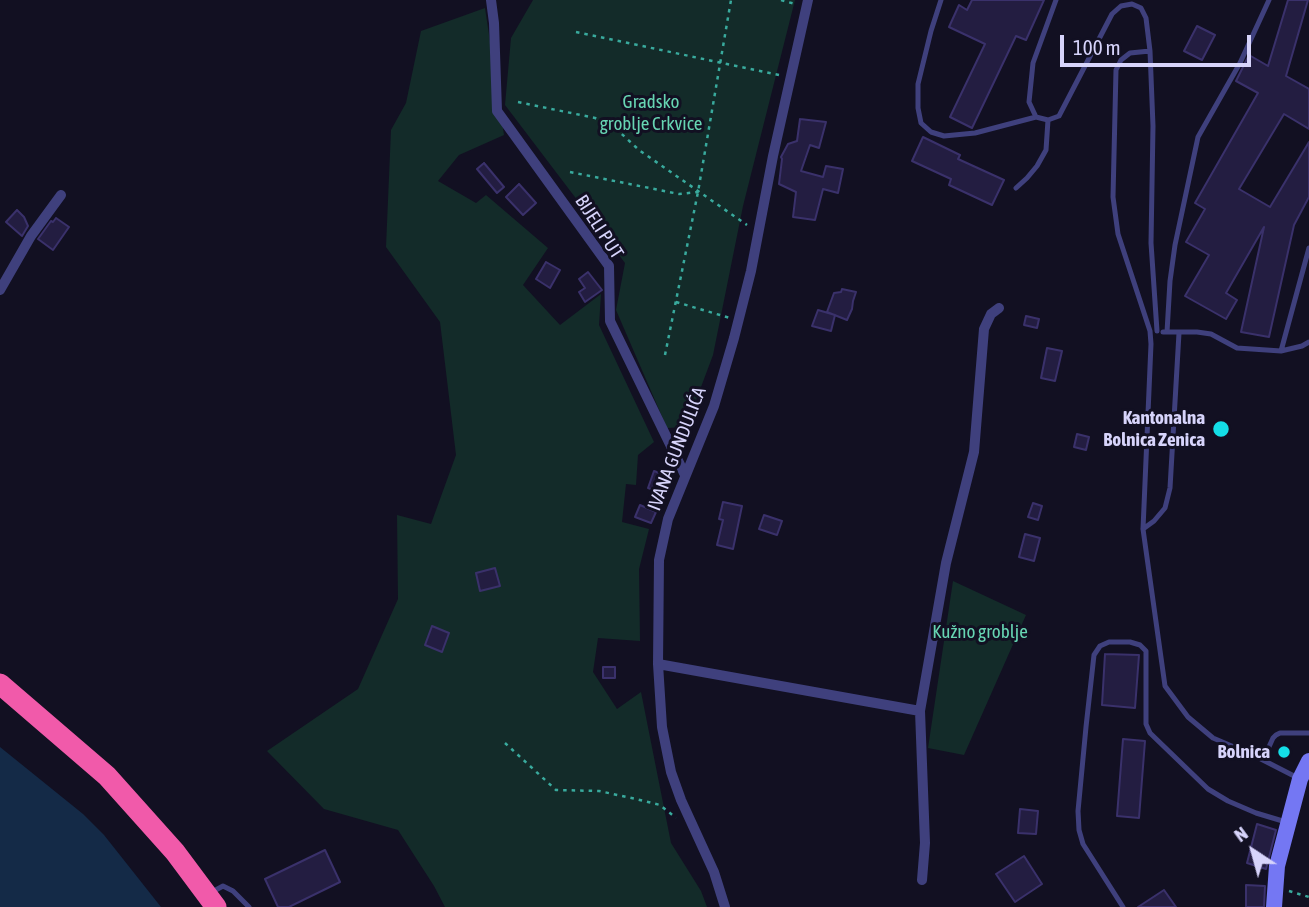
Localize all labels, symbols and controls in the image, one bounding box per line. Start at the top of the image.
scale bar [1064,21,1255,65]
text: 100 m [1073,35,1121,59]
park label: Gradsko groblje Crkvice [600,91,702,135]
street label: BIJELI PUT [570,191,628,263]
street label: IVANA GUNDULIĆA [643,384,711,514]
place label: Kantonalna Bolnica Zenica [1103,407,1205,451]
marker: Kantonalna Bolnica Zenica [1211,419,1231,439]
park label: Kužno groblje [932,621,1028,643]
place label: Bolnica [1218,741,1270,763]
marker: Bolnica [1276,744,1292,760]
north arrow [1218,816,1288,886]
text: N [1230,822,1252,846]

